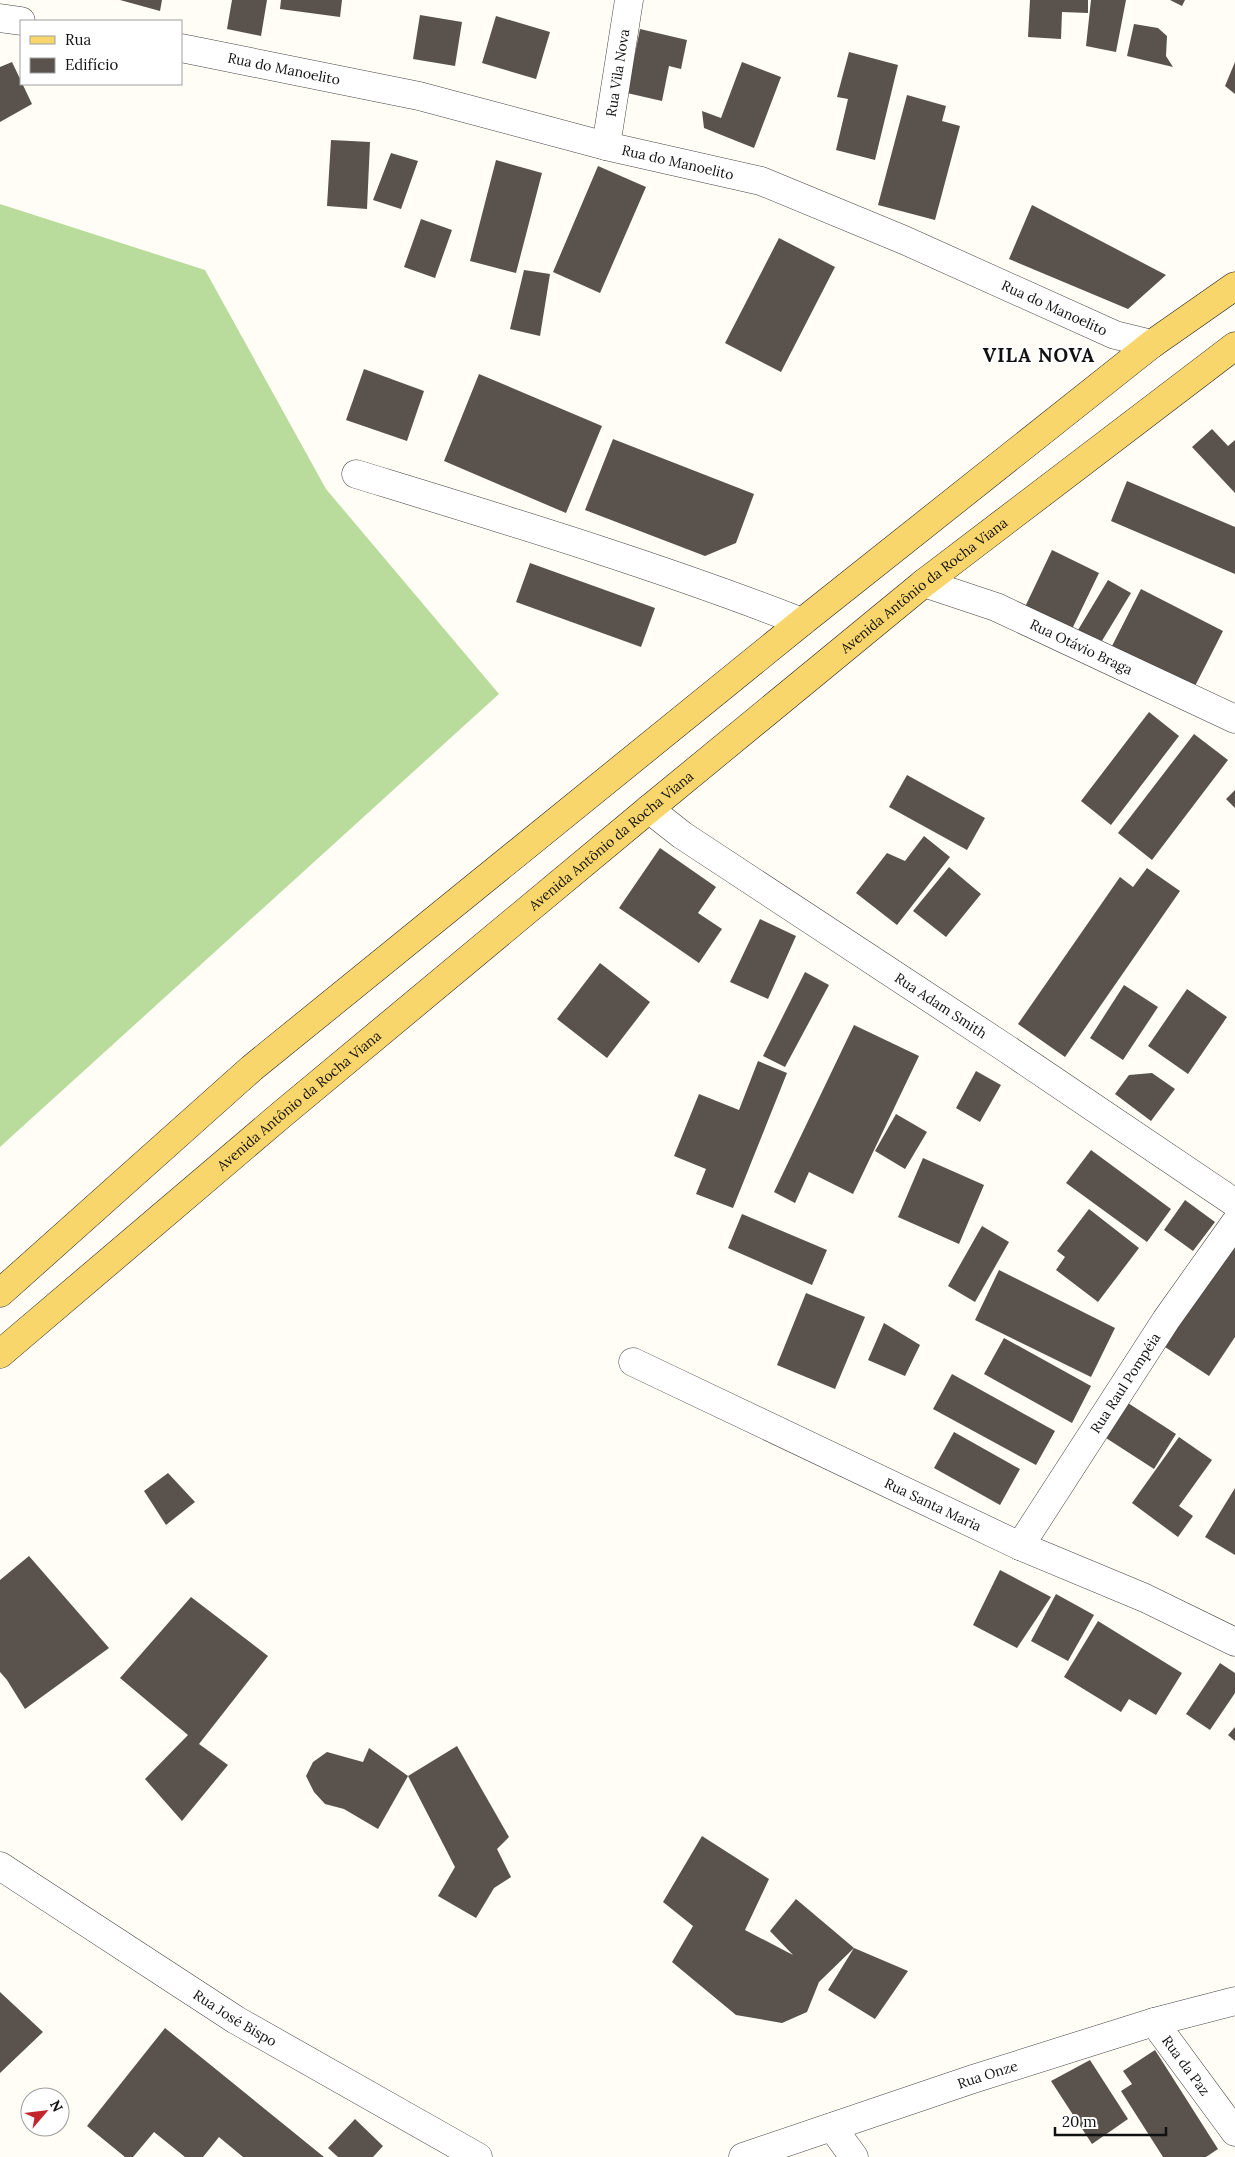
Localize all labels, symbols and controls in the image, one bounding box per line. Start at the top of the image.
legend [20,20,182,85]
street label: Rua Vila Nova [602,28,633,118]
text: Rua [65,30,91,49]
street label: Rua do Manoelito [226,49,342,89]
text: Edifício [65,55,118,74]
street label: Rua do Manoelito [620,141,736,184]
street label: Rua do Manoelito [999,276,1110,339]
district label: VILA NOVA [983,343,1095,367]
street label: Avenida Antônio da Rocha Viana [836,513,1011,658]
street label: Rua Otávio Braga [1027,615,1135,679]
street label: Avenida Antônio da Rocha Viana [524,767,697,915]
street label: Rua Adam Smith [891,969,991,1042]
street label: Avenida Antônio da Rocha Viana [213,1027,385,1175]
street label: Rua Raul Pompéia [1086,1329,1164,1437]
street label: Rua Santa Maria [881,1474,984,1535]
street label: Rua José Bispo [190,1986,280,2050]
street label: Rua da Paz [1158,2032,1214,2099]
street label: Rua Onze [955,2056,1020,2093]
north arrow [20,2087,70,2137]
text: N [46,2097,67,2115]
scale bar [1055,2104,1166,2136]
text: 20 m [1062,2112,1097,2131]

